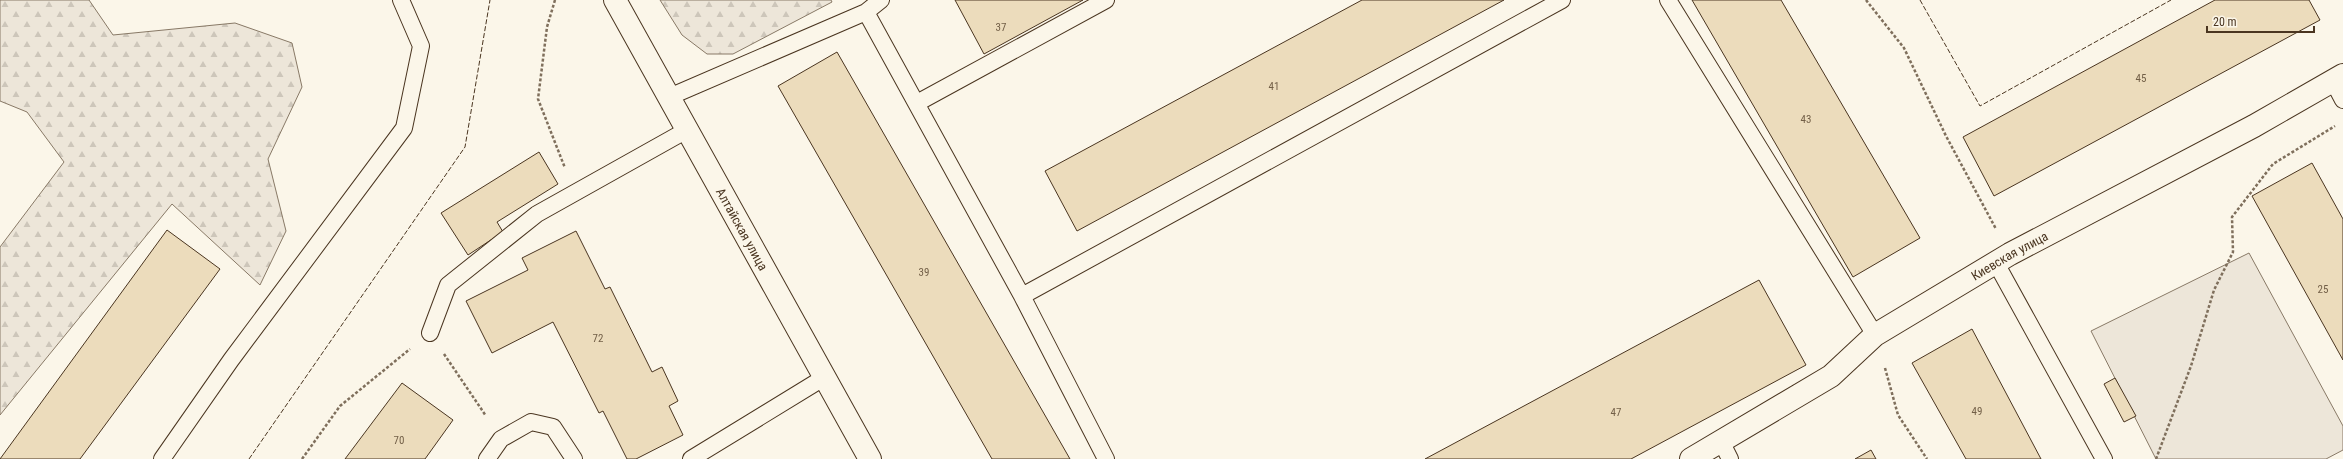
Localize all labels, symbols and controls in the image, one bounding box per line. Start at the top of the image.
scale bar [2207,8,2314,34]
text: 20 m [2213,15,2237,29]
house number: 37 [996,21,1006,34]
house number: 45 [2136,72,2146,85]
house number: 41 [1269,80,1279,93]
house number: 43 [1801,113,1811,126]
street label: Алтайская улица [713,185,771,273]
street label: Киевская улица [1968,228,2050,283]
house number: 39 [919,266,929,279]
house number: 25 [2318,283,2328,296]
house number: 72 [593,332,603,345]
house number: 49 [1972,405,1982,418]
house number: 47 [1611,406,1621,419]
house number: 70 [394,434,404,447]

